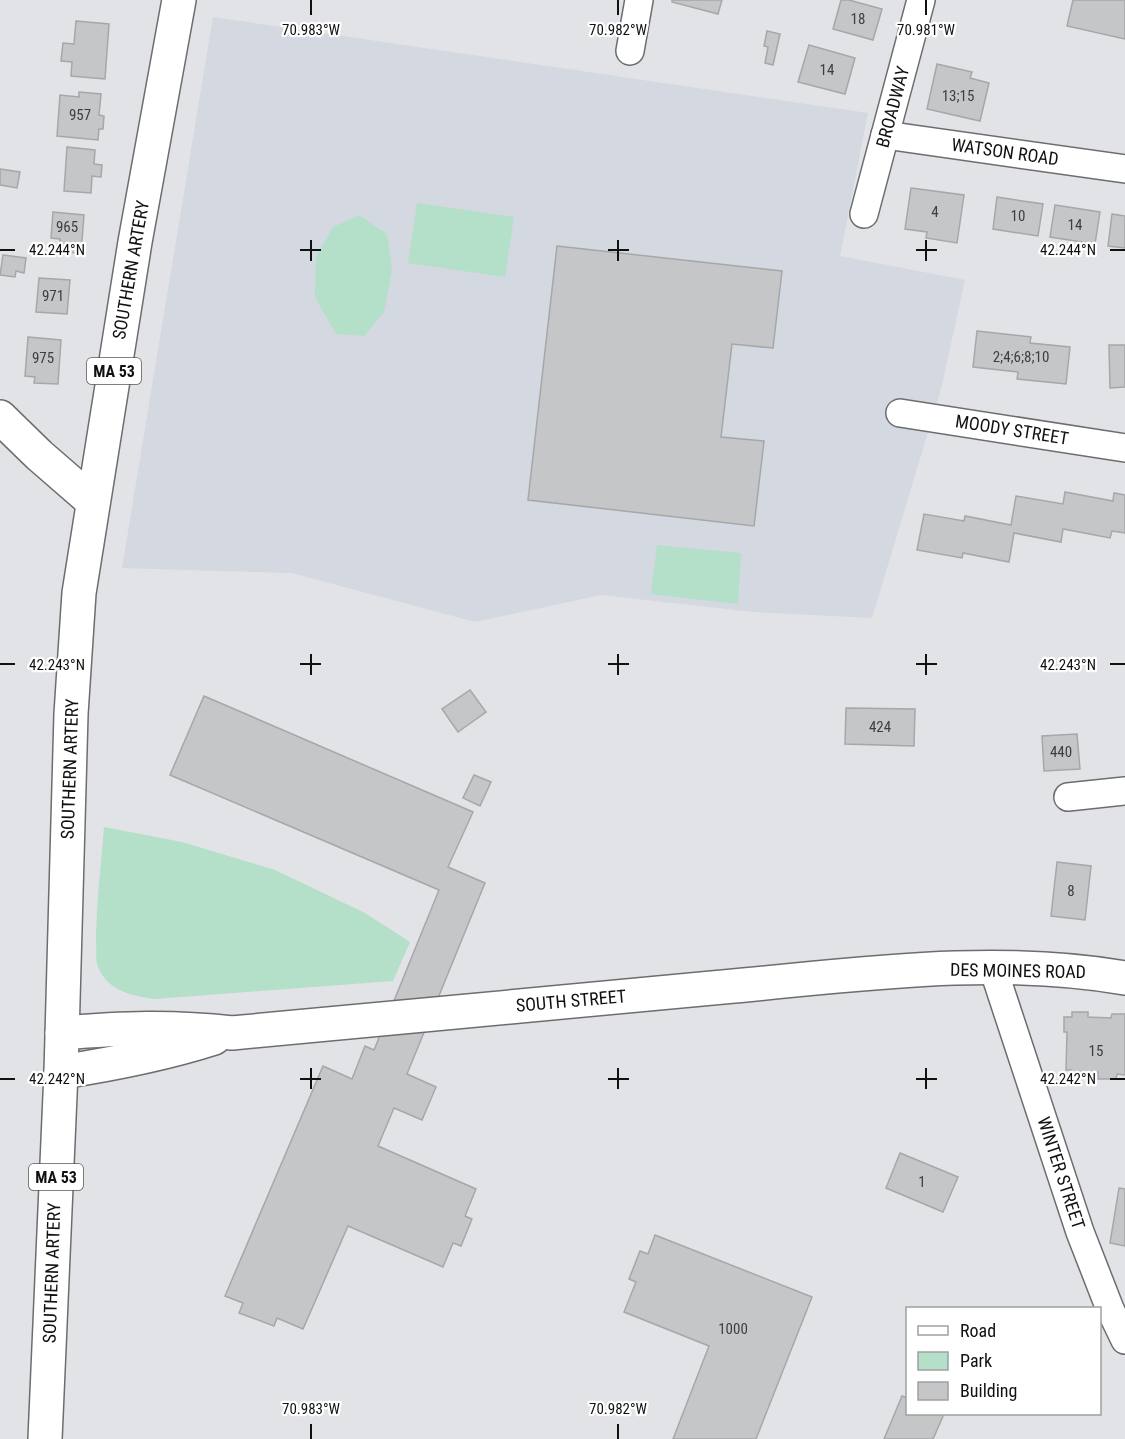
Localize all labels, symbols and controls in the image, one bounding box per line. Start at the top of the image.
house number: 18 [851,10,865,28]
text: 70.983°W [282,21,341,39]
text: 70.982°W [589,21,648,39]
text: 70.981°W [897,21,956,39]
house number: 14 [820,61,834,79]
street label: BROADWAY [872,64,914,150]
house number: 13;15 [942,87,974,105]
house number: 957 [69,106,91,124]
street label: WATSON ROAD [950,134,1060,169]
street label: SOUTHERN ARTERY [108,198,153,341]
house number: 4 [931,203,939,221]
house number: 10 [1011,207,1025,225]
house number: 14 [1068,216,1082,234]
house number: 965 [56,218,78,236]
text: 42.244°N [29,241,85,259]
text: 42.244°N [1040,241,1096,259]
house number: 971 [42,287,64,305]
house number: 2;4;6;8;10 [993,348,1049,366]
house number: 975 [32,349,54,367]
road number: MA 53 [87,358,141,384]
street label: MOODY STREET [954,410,1070,449]
text: 42.243°N [29,656,85,674]
text: 42.243°N [1040,656,1096,674]
street label: SOUTHERN ARTERY [57,698,82,840]
house number: 424 [869,718,891,736]
house number: 440 [1050,743,1072,761]
house number: 8 [1067,882,1075,900]
street label: DES MOINES ROAD [950,959,1086,982]
street label: SOUTH STREET [515,985,627,1016]
house number: 15 [1089,1042,1103,1060]
text: 42.242°N [29,1070,85,1088]
text: 42.242°N [1040,1070,1096,1088]
street label: WINTER STREET [1033,1114,1090,1232]
road number: MA 53 [29,1164,83,1190]
house number: 1 [918,1173,926,1191]
street label: SOUTHERN ARTERY [39,1202,64,1344]
legend [906,1307,1101,1415]
house number: 1000 [718,1320,748,1338]
text: Road [960,1320,996,1341]
text: Park [960,1350,992,1371]
text: Building [960,1380,1017,1401]
text: 70.983°W [282,1400,341,1418]
text: 70.982°W [589,1400,648,1418]

